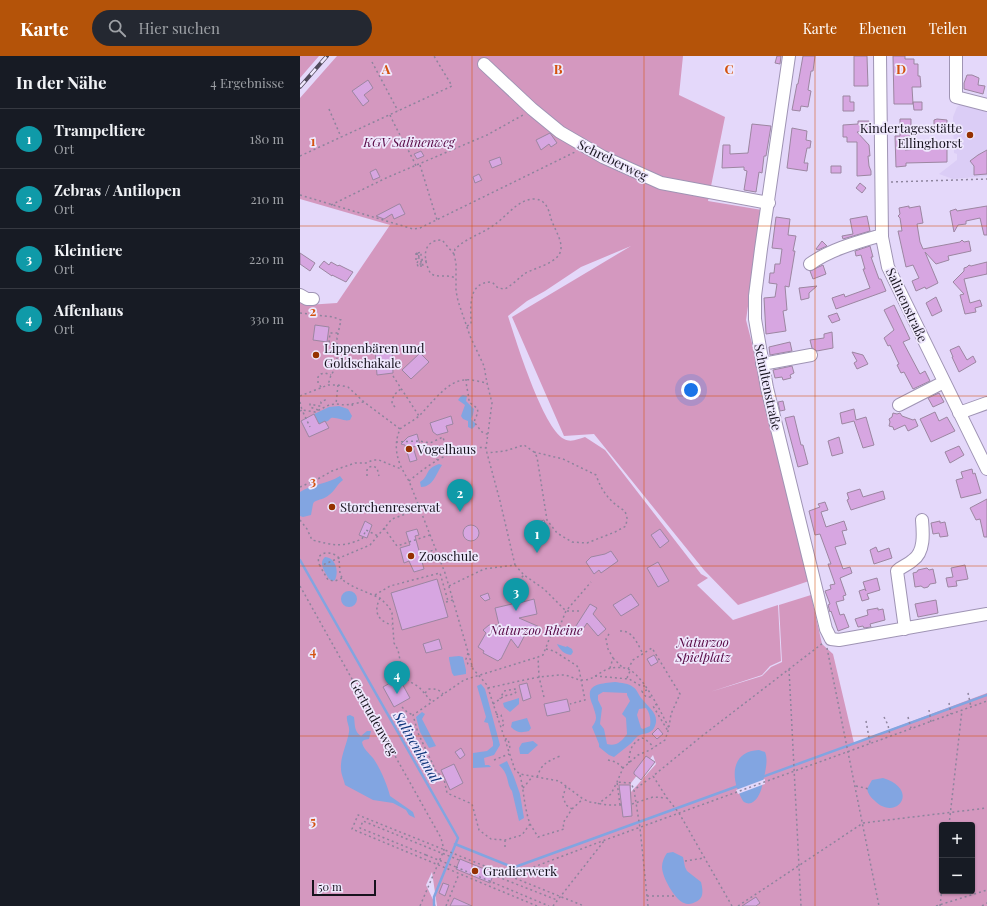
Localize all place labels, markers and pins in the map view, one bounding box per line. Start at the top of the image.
place label: Kindertagesstätte Ellinghorst [860,119,962,151]
marker: Kindertagesstätte Ellinghorst [965,130,975,140]
place label: Lippenbären und Goldschakale [324,339,425,371]
marker: Lippenbären und Goldschakale [311,350,321,360]
place label: Vogelhaus [416,440,476,457]
marker: Vogelhaus [404,444,414,454]
pin: 2 [447,479,473,512]
place label: Storchenreservat [340,498,441,515]
marker: Storchenreservat [327,502,337,512]
pin: 1 [524,520,550,553]
place label: Zooschule [419,547,479,564]
marker: Zooschule [406,551,416,561]
pin: 3 [503,578,529,611]
pin: 4 [384,661,410,694]
place label: Gradierwerk [483,862,558,879]
marker: Gradierwerk [470,866,480,876]

